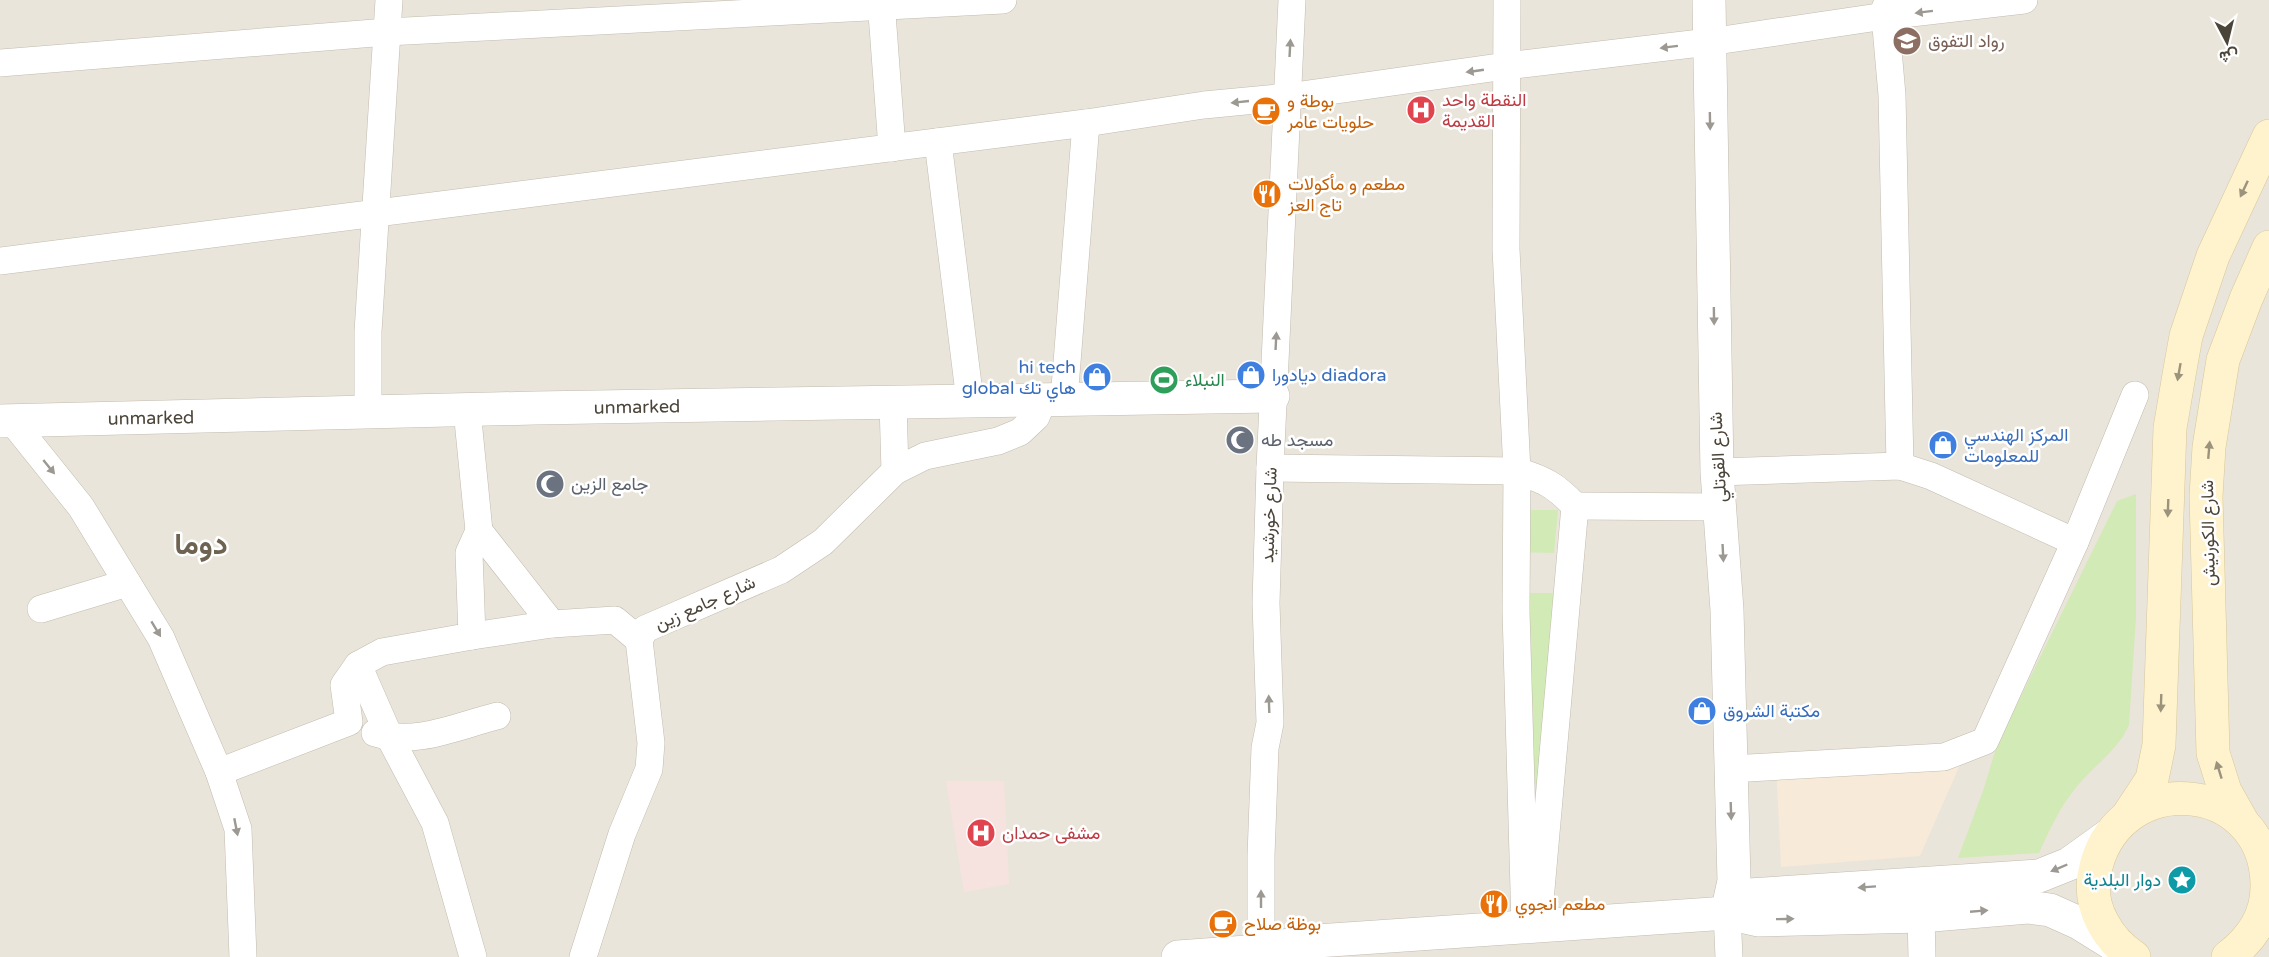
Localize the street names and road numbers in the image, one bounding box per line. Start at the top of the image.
street label: unmarked [593,395,681,419]
street label: unmarked [107,406,195,430]
street label: شارع القوتلي [1705,411,1735,503]
street label: شارع خورشيد [1256,467,1283,563]
street label: شارع الكورنيش [2196,480,2221,586]
street label: شارع جامع زين [651,571,759,636]

